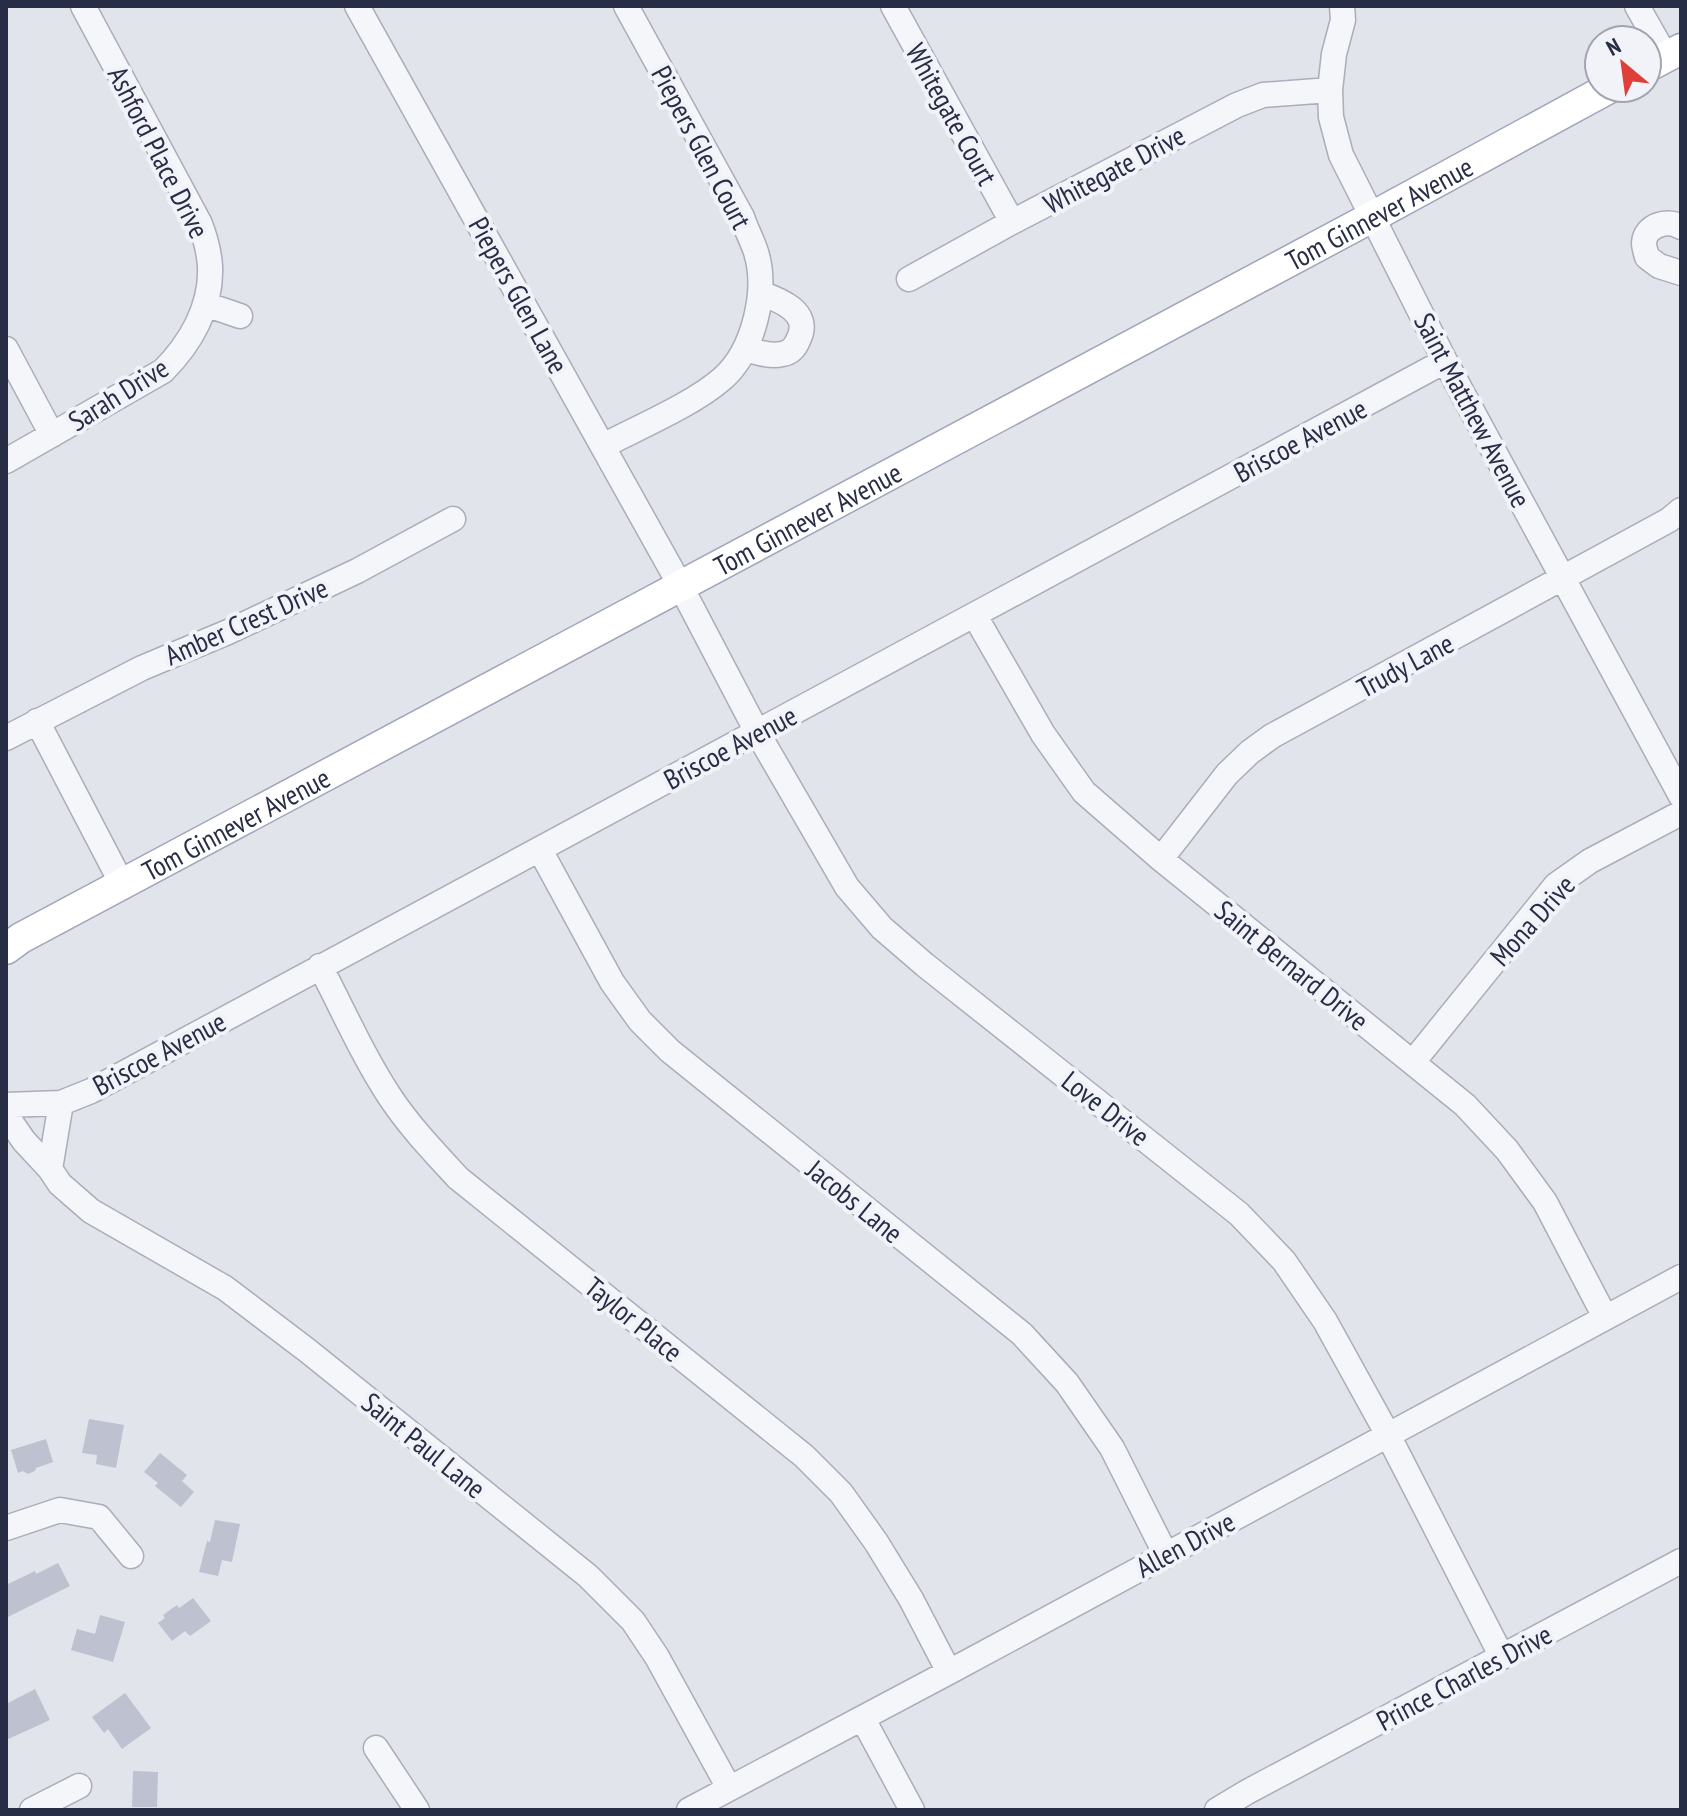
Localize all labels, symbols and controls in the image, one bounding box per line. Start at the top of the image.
north arrow [1583,24,1663,104]
text: N [1601,31,1625,62]
street label: Whitegate Court [898,37,1006,192]
street label: Piepers Glen Court [644,59,761,235]
street label: Ashford Place Drive [100,60,218,244]
street label: Whitegate Drive [1037,116,1191,222]
street label: Tom Ginnever Avenue [1279,147,1479,278]
street label: Piepers Glen Lane [461,210,577,380]
street label: Saint Matthew Avenue [1406,306,1540,514]
street label: Sarah Drive [61,349,175,439]
street label: Briscoe Avenue [1227,390,1373,490]
street label: Tom Ginnever Avenue [707,453,908,584]
street label: Amber Crest Drive [159,569,333,673]
street label: Trudy Lane [1350,624,1460,706]
street label: Briscoe Avenue [657,697,803,797]
street label: Tom Ginnever Avenue [135,758,336,889]
street label: Mona Drive [1481,867,1583,973]
street label: Saint Bernard Drive [1207,892,1377,1038]
street label: Briscoe Avenue [86,1003,232,1103]
street label: Love Drive [1055,1062,1157,1154]
street label: Jacobs Lane [799,1150,911,1251]
street label: Taylor Place [577,1268,691,1370]
street label: Saint Paul Lane [354,1384,494,1506]
street label: Allen Drive [1129,1503,1241,1585]
street label: Prince Charles Drive [1370,1615,1558,1739]

